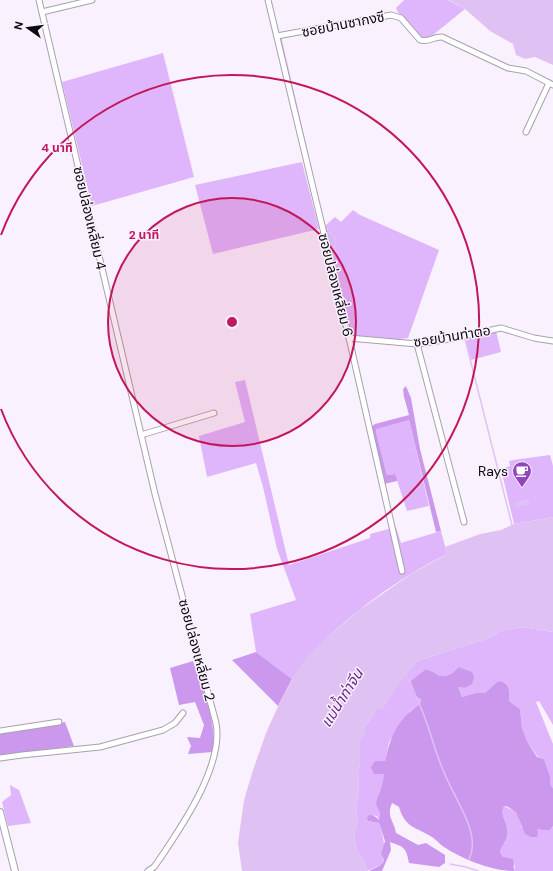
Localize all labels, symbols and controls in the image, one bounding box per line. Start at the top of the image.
street label: ซอยบ้านซากงซี [300,7,386,41]
north arrow [8,8,48,48]
text: N [11,20,26,31]
text: 4 นาที [41,140,73,156]
street label: ซอยปล่องเหลี่ยม 4 [69,164,112,272]
text: 2 นาที [129,227,159,243]
street label: ซอยปล่องเหลี่ยม 6 [314,231,359,339]
centre of rings [225,315,239,329]
street label: ซอยบ้านท่าตอ [412,321,492,351]
cafe icon: Rays [511,460,533,488]
place label: Rays [478,462,508,480]
street label: ซอยปล่องเหลี่ยม 2 [175,597,220,703]
water label: แม่น้ำท่าจีน [315,664,368,731]

